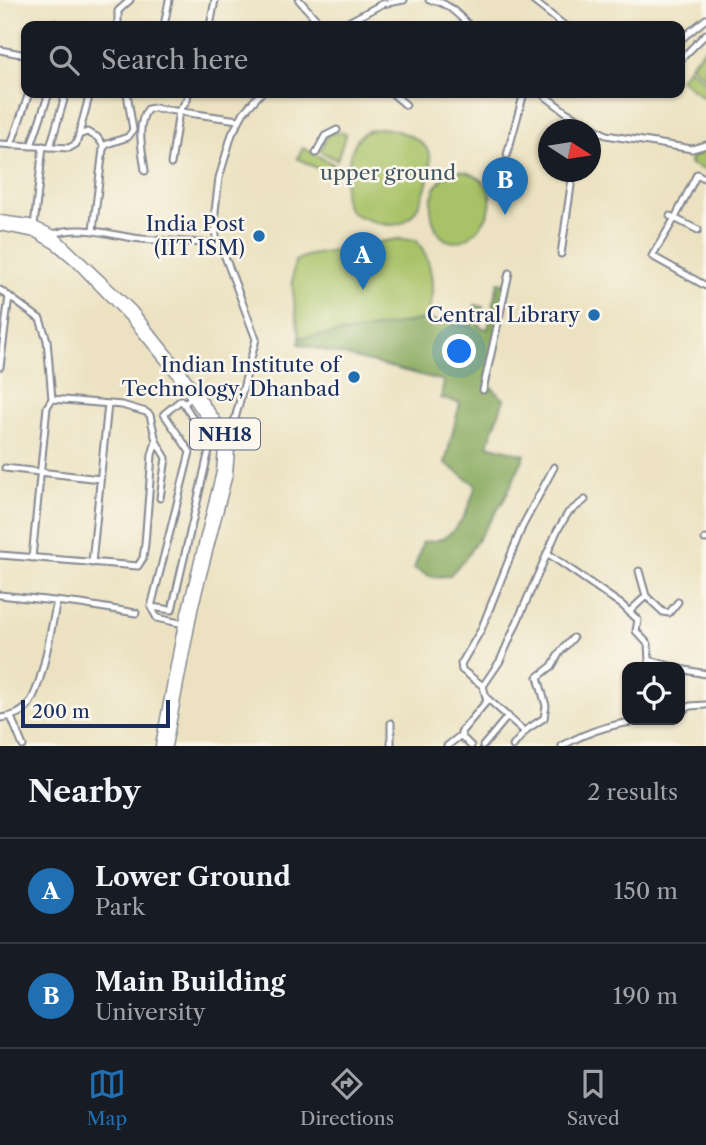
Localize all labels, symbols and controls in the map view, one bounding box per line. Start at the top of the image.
search box [21,21,685,98]
icon: search [45,41,83,79]
text: Search here [101,44,248,76]
north arrow [538,119,601,182]
pin: B [482,157,528,215]
park label: upper ground [320,160,456,185]
place label: India Post (IIT ISM) [146,211,246,260]
marker: India Post (IIT ISM) [251,228,267,244]
pin: A [340,232,386,290]
place label: Central Library [427,302,580,327]
marker: Central Library [586,307,602,323]
your location [442,334,476,368]
place label: Indian Institute of Technology, Dhanbad [122,352,342,401]
marker: Indian Institute of Technology, Dhanbad [346,369,362,385]
road number: NH18 [190,418,260,449]
map controls [622,662,685,725]
button: locate [622,662,685,725]
scale bar [21,697,170,729]
text: 200 m [32,700,90,723]
text: Nearby [28,773,141,810]
text: 2 results [587,778,678,806]
text: Lower Ground [95,861,291,893]
text: A [42,877,60,905]
text: 150 m [614,877,678,905]
text: Park [95,893,145,921]
text: Main Building [95,966,286,998]
text: B [42,982,60,1010]
text: 190 m [613,982,678,1010]
text: University [95,998,206,1026]
tab: Map [86,1065,127,1130]
tab: Directions [300,1065,394,1130]
tab: Saved [567,1065,620,1130]

